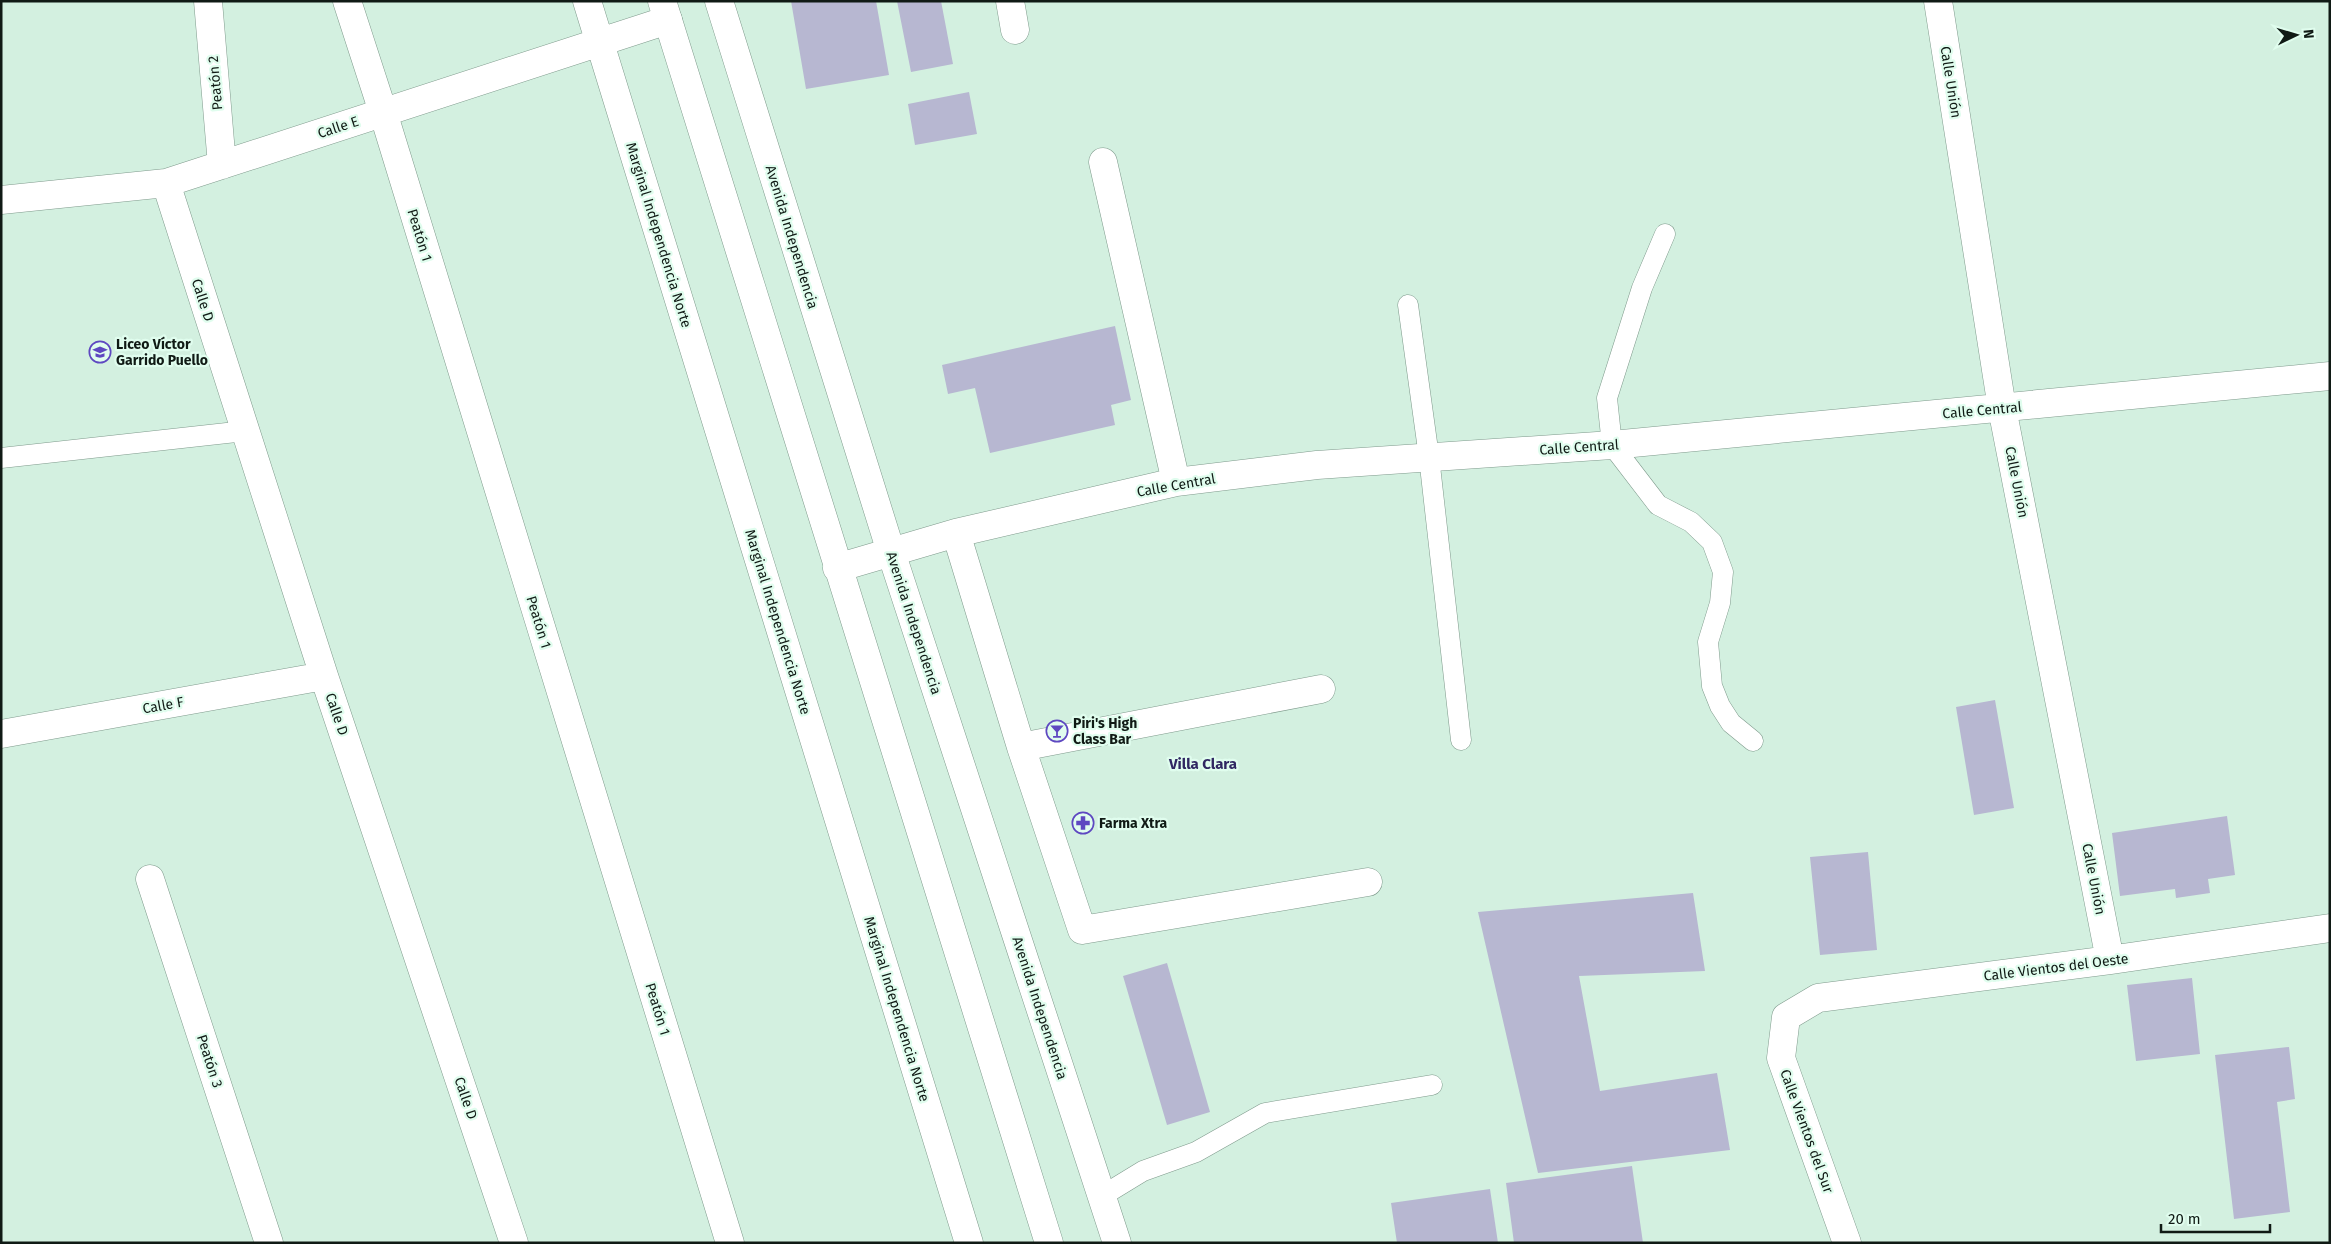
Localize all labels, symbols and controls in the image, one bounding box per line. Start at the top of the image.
north arrow [2271,10,2321,60]
text: N [2300,29,2317,39]
street label: Calle Unión [1936,45,1965,119]
street label: Peatón 2 [205,55,226,111]
street label: Calle E [315,113,361,142]
street label: Marginal Independencia Norte [622,141,695,330]
street label: Avenida Independencia [762,163,821,311]
street label: Peatón 1 [404,207,436,263]
street label: Calle D [188,277,217,324]
place label: Liceo Víctor Garrido Puello [116,336,208,369]
school or university icon: Liceo Víctor Garrido Puello [88,340,112,364]
street label: Calle Central [1942,399,2022,422]
street label: Calle Central [1539,436,1619,459]
street label: Calle Unión [2001,445,2032,519]
street label: Calle Central [1135,470,1217,501]
street label: Marginal Independencia Norte [741,528,814,717]
street label: Avenida Independencia [882,550,945,697]
street label: Peatón 1 [523,594,555,650]
street label: Calle D [321,691,352,738]
street label: Calle F [141,693,185,717]
place label: Piri's High Class Bar [1073,715,1137,748]
bar icon: Piri's High Class Bar [1045,719,1069,743]
district label: Villa Clara [1168,755,1237,773]
pharmacy icon: Farma Xtra [1071,811,1095,835]
place label: Farma Xtra [1099,815,1168,832]
street label: Calle Unión [2078,842,2109,916]
street label: Marginal Independencia Norte [860,915,933,1104]
street label: Avenida Independencia [1008,935,1071,1082]
street label: Calle Vientos del Oeste [1983,950,2129,985]
street label: Peatón 1 [642,981,674,1037]
street label: Peatón 3 [193,1032,226,1090]
street label: Calle Vientos del Sur [1776,1067,1837,1196]
street label: Calle D [450,1075,481,1122]
scale bar [2161,1202,2270,1234]
text: 20 m [2168,1210,2201,1228]

